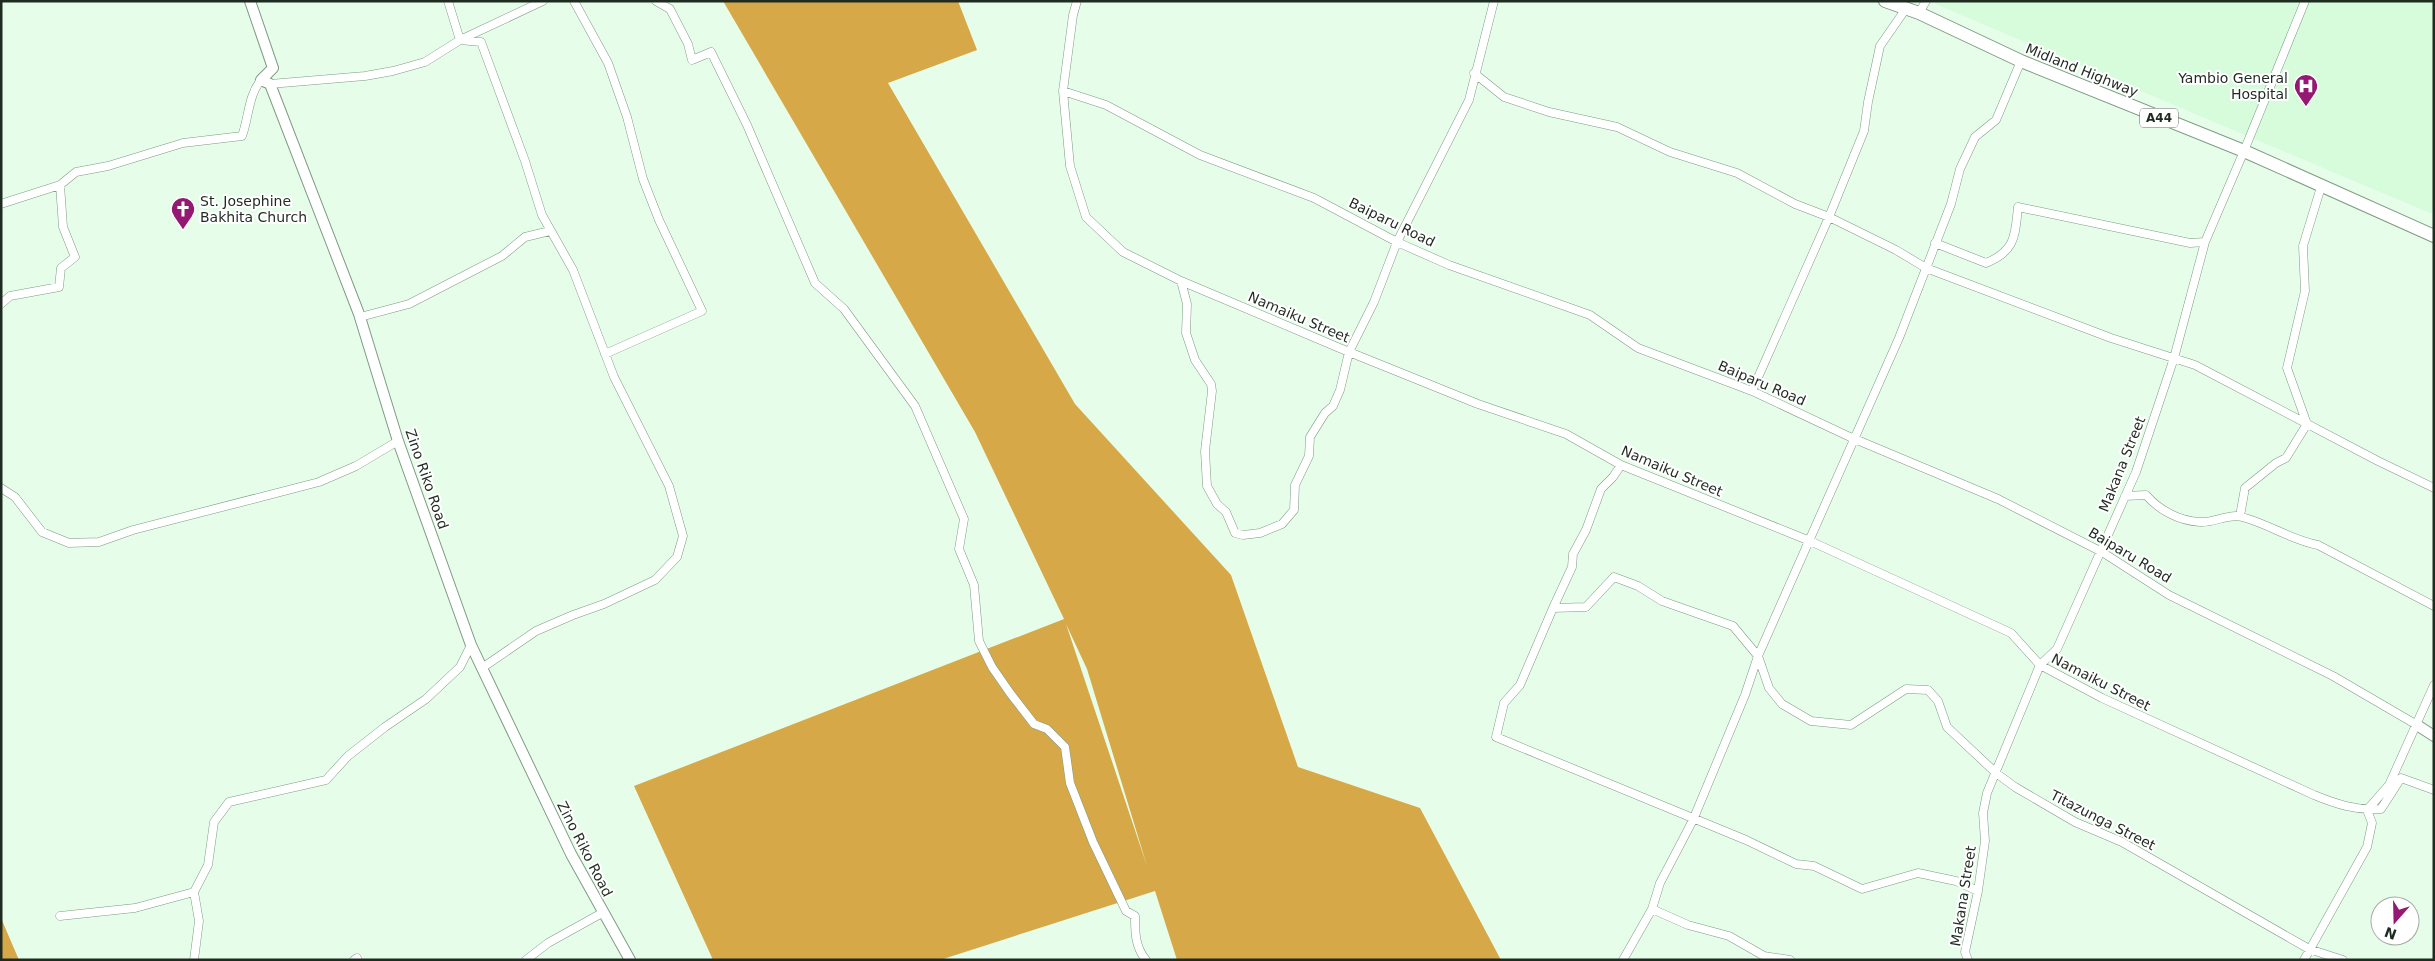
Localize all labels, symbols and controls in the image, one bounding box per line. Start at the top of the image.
street label: Midland Highway [2023,40,2141,100]
place label: Yambio General Hospital [2177,70,2288,102]
hospital icon: Yambio General Hospital [2293,73,2319,107]
road number: A44 [2140,109,2178,128]
place label: St. Josephine Bakhita Church [200,193,307,225]
street label: Baiparu Road [1346,194,1438,250]
church icon: St. Josephine Bakhita Church [170,196,196,230]
street label: Namaiku Street [1246,288,1353,346]
street label: Baiparu Road [1716,357,1808,409]
street label: Makana Street [2096,413,2149,514]
street label: Zino Riko Road [402,427,452,531]
street label: Namaiku Street [1619,442,1726,500]
street label: Baiparu Road [2086,524,2174,586]
street label: Namaiku Street [2049,650,2154,714]
street label: Titazunga Street [2047,786,2159,854]
street label: Zino Riko Road [554,799,616,899]
street label: Makana Street [1947,844,1979,947]
north arrow [2370,896,2420,946]
text: N [2382,924,2399,943]

